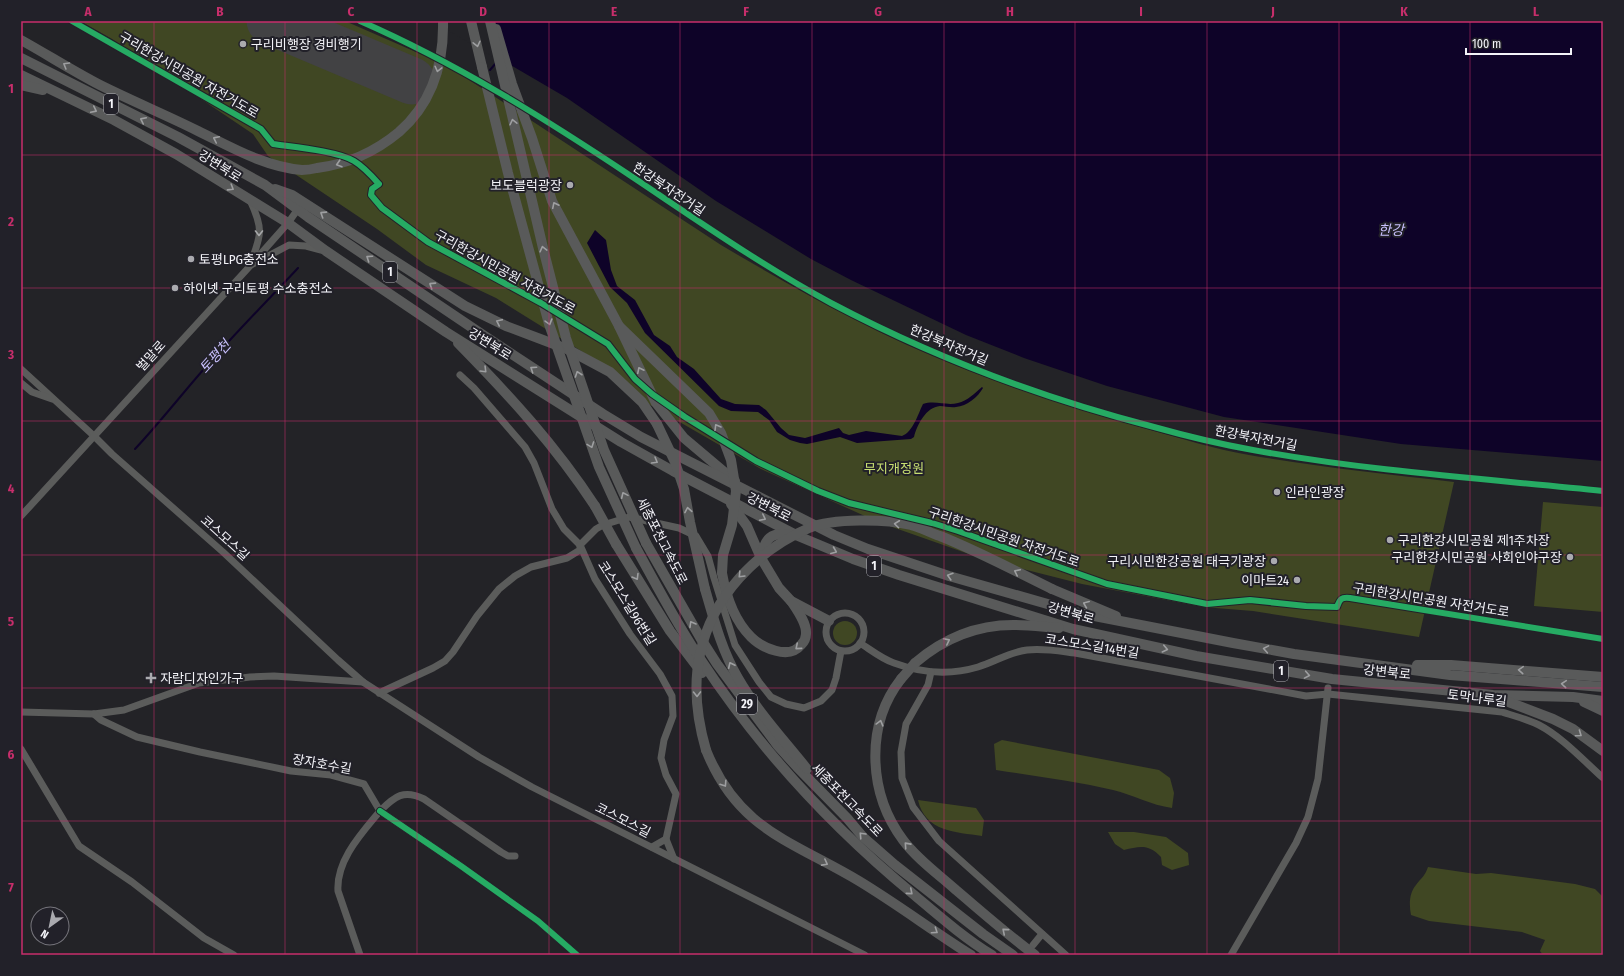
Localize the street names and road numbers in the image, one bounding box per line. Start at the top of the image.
street label: 구리한강시민공원 자전거도로 [117,29,261,121]
road number: 1 [104,94,118,114]
street label: 강변북로 [196,147,244,185]
street label: 한강북자전거길 [630,159,708,219]
street label: 구리한강시민공원 자전거도로 [432,227,578,317]
road number: 1 [383,262,397,282]
street label: 한강북자전거길 [908,322,990,368]
street label: 강변북로 [466,325,514,363]
street label: 벌말로 [133,338,169,374]
street label: 한강북자전거길 [1213,423,1299,453]
street label: 강변북로 [744,489,794,525]
street label: 세종포천고속도로 [634,495,690,587]
street label: 구리한강시민공원 자전거도로 [927,504,1081,570]
street label: 코스모스길 [198,512,252,564]
road number: 1 [867,556,881,576]
street label: 코스모스길96번길 [595,558,659,648]
street label: 구리한강시민공원 자전거도로 [1352,580,1510,620]
street label: 강변북로 [1046,599,1096,627]
street label: 코스모스길14번길 [1044,631,1140,661]
road number: 1 [1274,661,1288,681]
street label: 강변북로 [1362,662,1412,682]
street label: 토막나루길 [1446,687,1508,709]
road number: 29 [737,694,757,714]
street label: 장자호수길 [291,751,353,777]
street label: 세종포천고속도로 [808,760,886,840]
street label: 코스모스길 [593,800,653,840]

